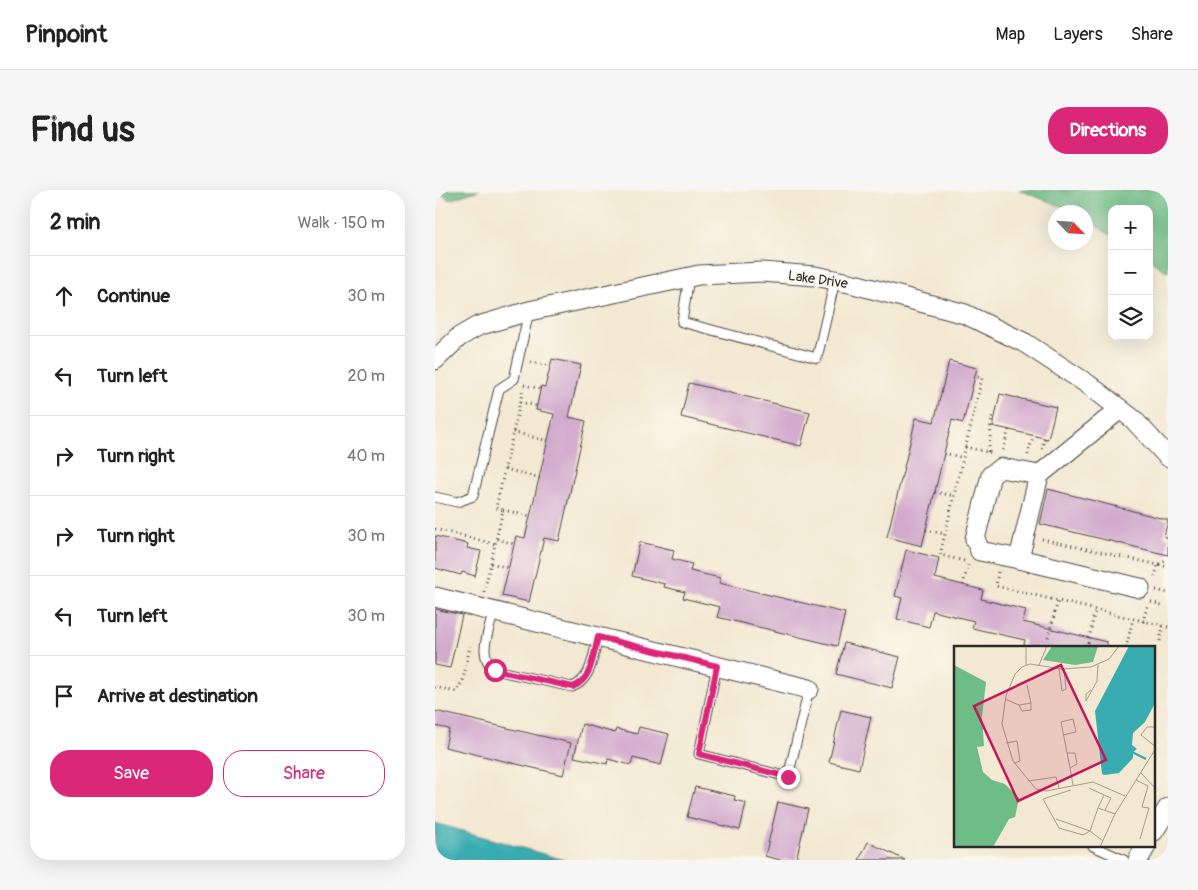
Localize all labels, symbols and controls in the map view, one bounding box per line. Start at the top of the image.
text: Pinpoint [25,20,107,49]
text: Map [996,23,1025,46]
text: Layers [1053,23,1103,46]
text: Share [1131,23,1173,46]
button: Directions [1048,107,1168,154]
text: Find us [30,108,135,152]
north arrow [1048,205,1093,250]
map controls [1108,205,1153,340]
button: + [1108,205,1153,250]
text: 2 min [50,209,100,236]
text: Walk · 150 m [298,213,385,233]
button: − [1108,250,1153,295]
street label: Lake Drive [787,267,849,292]
icon: ahead [50,282,78,310]
text: Continue [97,284,170,308]
text: 30 m [347,286,385,306]
button: layers [1108,295,1153,340]
icon: left [50,362,78,390]
text: Turn left [97,364,167,388]
text: 20 m [347,366,385,386]
icon: right [50,442,78,470]
text: Turn right [97,444,175,468]
text: 40 m [347,446,385,466]
icon: right [50,522,78,550]
text: Turn right [97,524,175,548]
text: 30 m [347,526,385,546]
icon: left [50,602,78,630]
text: Turn left [97,604,167,628]
text: 30 m [347,606,385,626]
inset map [954,646,1155,848]
route start [484,659,507,682]
icon: arrive [50,682,78,710]
text: Arrive at destination [97,684,258,708]
button: Save [50,750,213,797]
button: Share [223,750,385,797]
route end [777,766,800,789]

